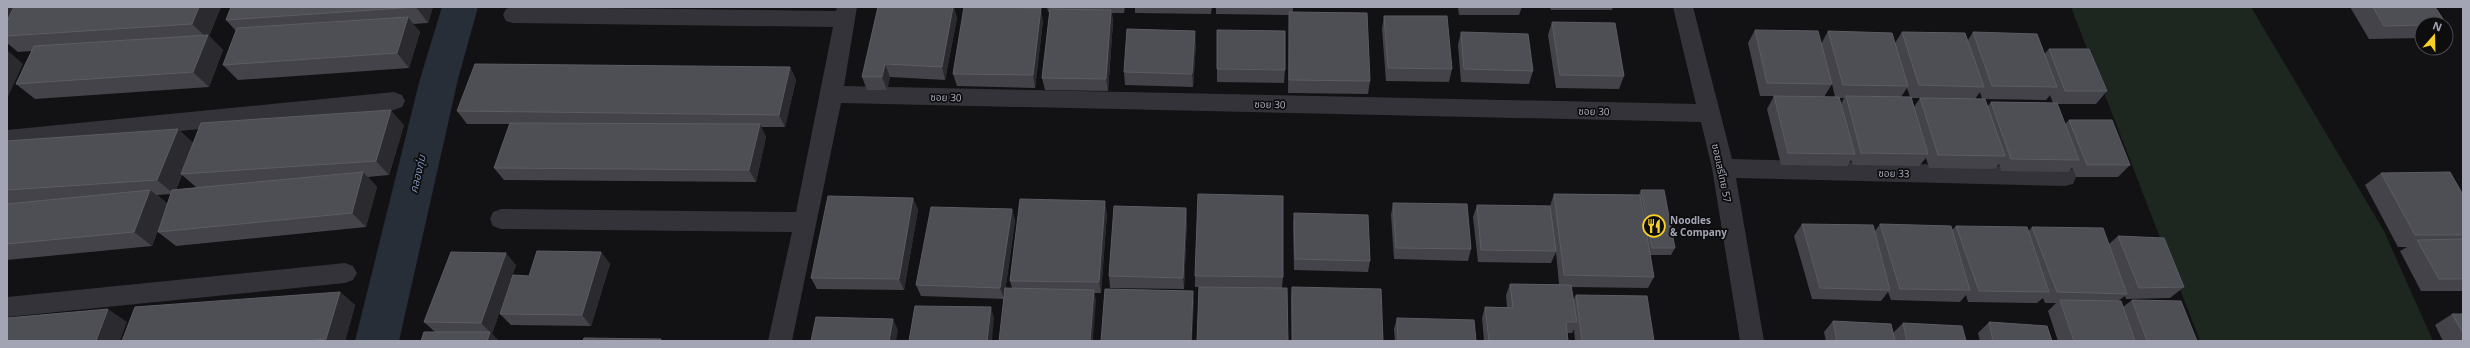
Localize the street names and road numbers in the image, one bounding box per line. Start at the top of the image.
street label: ซอย 30 [930,90,962,104]
street label: ซอย 30 [1254,97,1286,111]
street label: ซอย 30 [1578,104,1610,118]
street label: ซอยเสรีไทย 57 [1709,142,1735,204]
street label: ซอย 33 [1878,166,1910,180]

